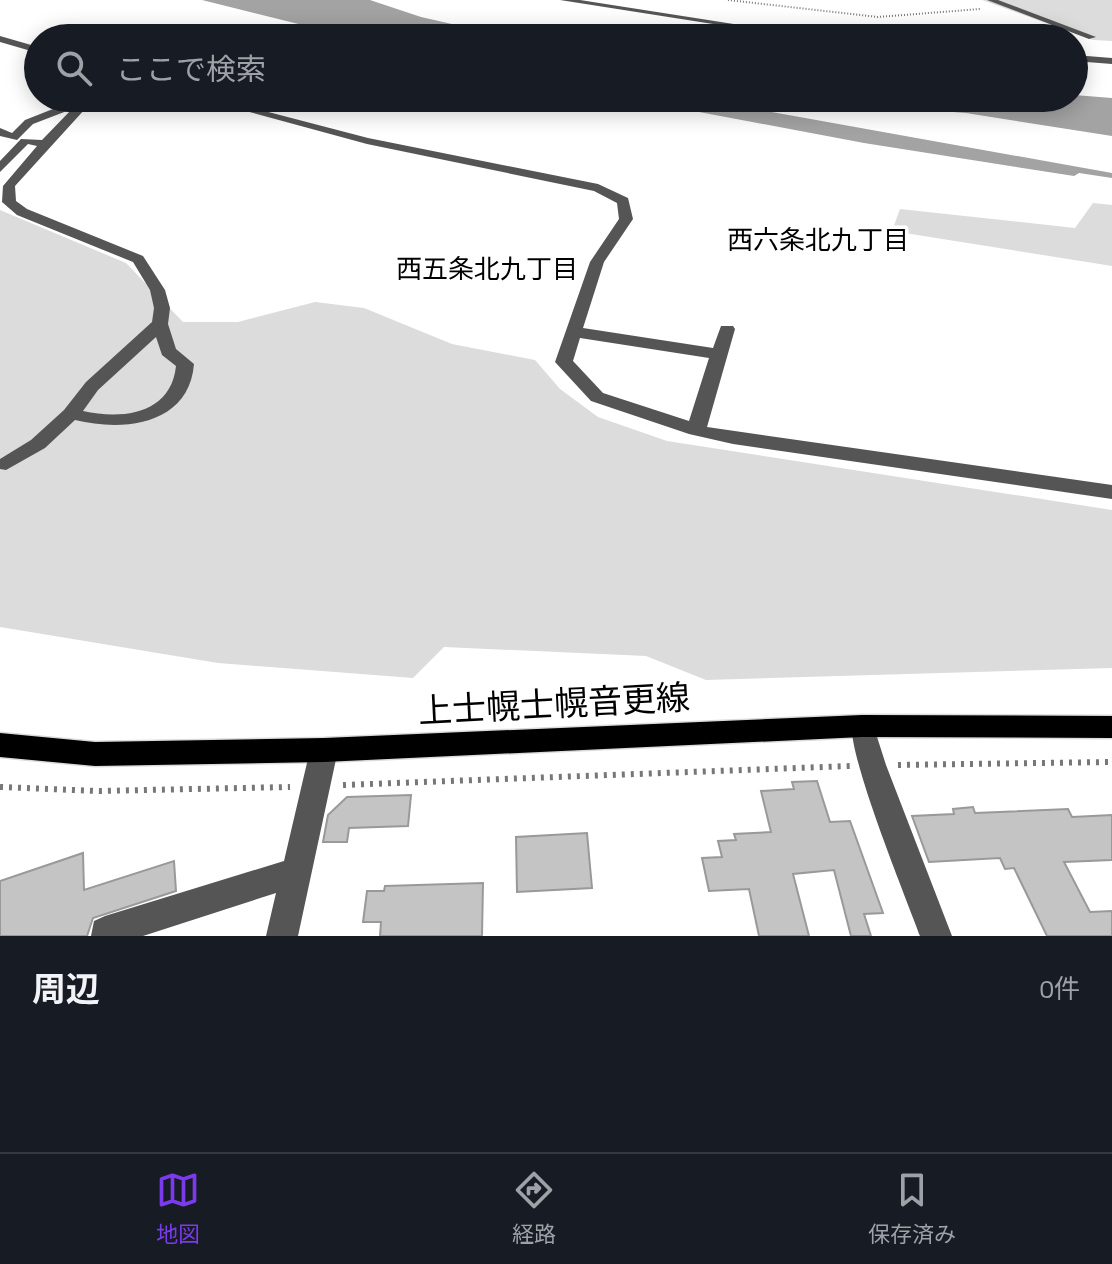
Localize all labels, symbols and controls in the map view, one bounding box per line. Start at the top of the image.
search box [24,24,1088,112]
icon: search [52,46,96,90]
text: ここで検索 [116,46,266,92]
district label: 西六条北九丁目 [727,220,909,259]
district label: 西五条北九丁目 [396,249,578,288]
street label: 上士幌士幌音更線 [417,670,691,736]
text: 周辺 [32,962,100,1014]
text: 0件 [1039,969,1080,1008]
tab: 地図 [156,1168,200,1251]
tab: 経路 [512,1168,556,1251]
tab: 保存済み [868,1168,956,1251]

